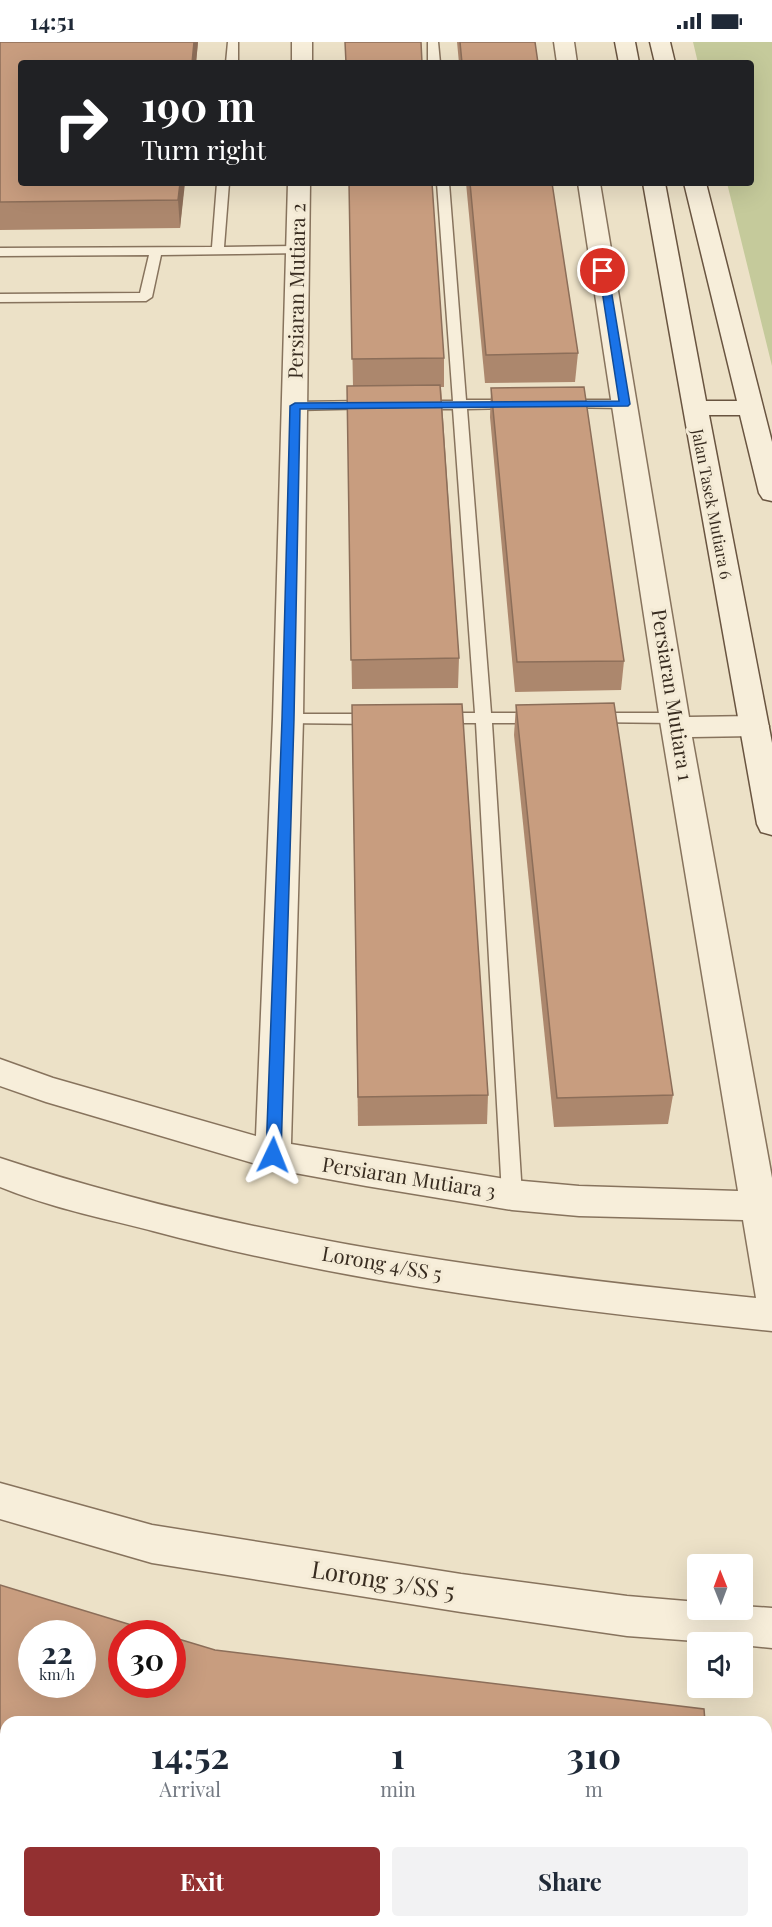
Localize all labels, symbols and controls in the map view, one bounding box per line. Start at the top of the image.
text: 14:51 [30,6,75,36]
text: 190 m [141,77,255,133]
icon: right [42,84,120,162]
text: Turn right [141,131,266,167]
street label: Persiaran Mutiara 2 [280,203,311,379]
pin [577,245,628,296]
icon: arrive [586,254,619,287]
street label: Jalan Tasek Mutiara 6 [687,426,737,581]
street label: Persiaran Mutiara 1 [647,607,700,783]
position arrow [241,1123,305,1187]
street label: Persiaran Mutiara 3 [321,1149,498,1204]
street label: Lorong 4/SS 5 [320,1239,444,1286]
street label: Lorong 3/SS 5 [309,1552,457,1606]
north arrow [687,1554,753,1620]
map controls [687,1554,753,1698]
speed limit sign: 30 [108,1620,186,1698]
text: 22 [41,1632,73,1672]
button: sound [687,1632,753,1698]
text: km/h [39,1664,75,1684]
text: 14:52 [151,1730,229,1778]
text: 1 [391,1730,405,1778]
text: 310 [567,1730,621,1778]
text: Arrival [159,1775,221,1802]
text: min [380,1775,416,1802]
text: m [585,1775,603,1802]
button: Exit [24,1847,380,1916]
button: Share [392,1847,748,1916]

